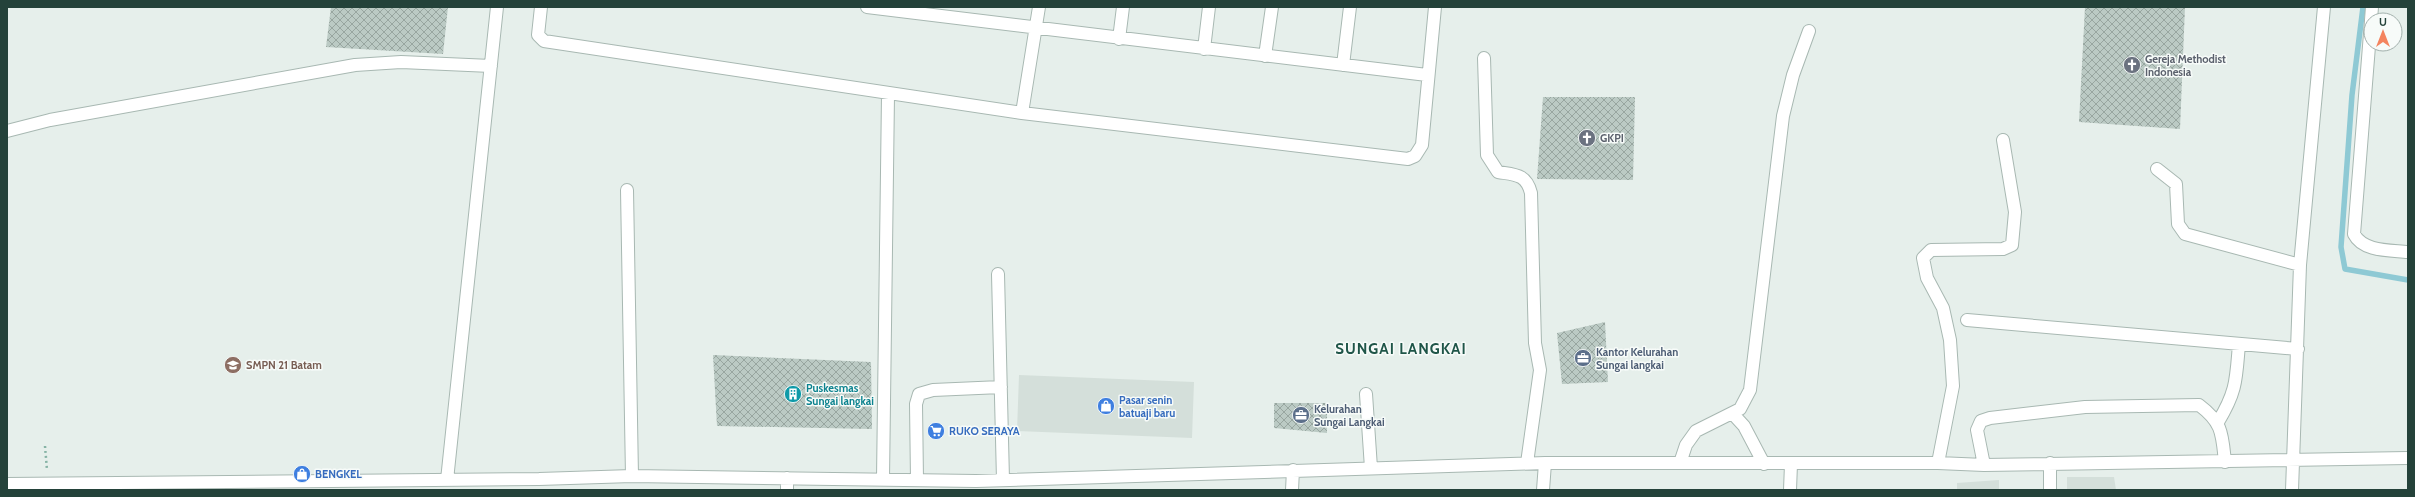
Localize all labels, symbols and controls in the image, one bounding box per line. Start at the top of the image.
north arrow [2363,12,2403,52]
text: U [2379,15,2387,29]
place label: Gereja Methodist Indonesia [2145,52,2226,79]
church icon: Gereja Methodist Indonesia [2122,55,2142,75]
church icon: GKPI [1577,128,1597,148]
place label: GKPI [1600,131,1624,145]
district label: SUNGAI LANGKAI [1335,340,1467,358]
place label: Kantor Kelurahan Sungai langkai [1596,345,1678,372]
office icon: Kantor Kelurahan Sungai langkai [1573,348,1593,368]
school or university icon: SMPN 21 Batam [223,355,243,375]
place label: SMPN 21 Batam [246,358,322,372]
place label: Puskesmas Sungai langkai [806,381,874,408]
building icon: Puskesmas Sungai langkai [783,384,803,404]
place label: Pasar senin batuaji baru [1119,393,1175,420]
shop icon: Pasar senin batuaji baru [1096,396,1116,416]
place label: Kelurahan Sungai Langkai [1314,402,1385,429]
office icon: Kelurahan Sungai Langkai [1291,405,1311,425]
supermarket icon: RUKO SERAYA [926,421,946,441]
place label: RUKO SERAYA [949,424,1020,438]
shop icon: BENGKEL [292,464,312,484]
place label: BENGKEL [315,467,362,481]

